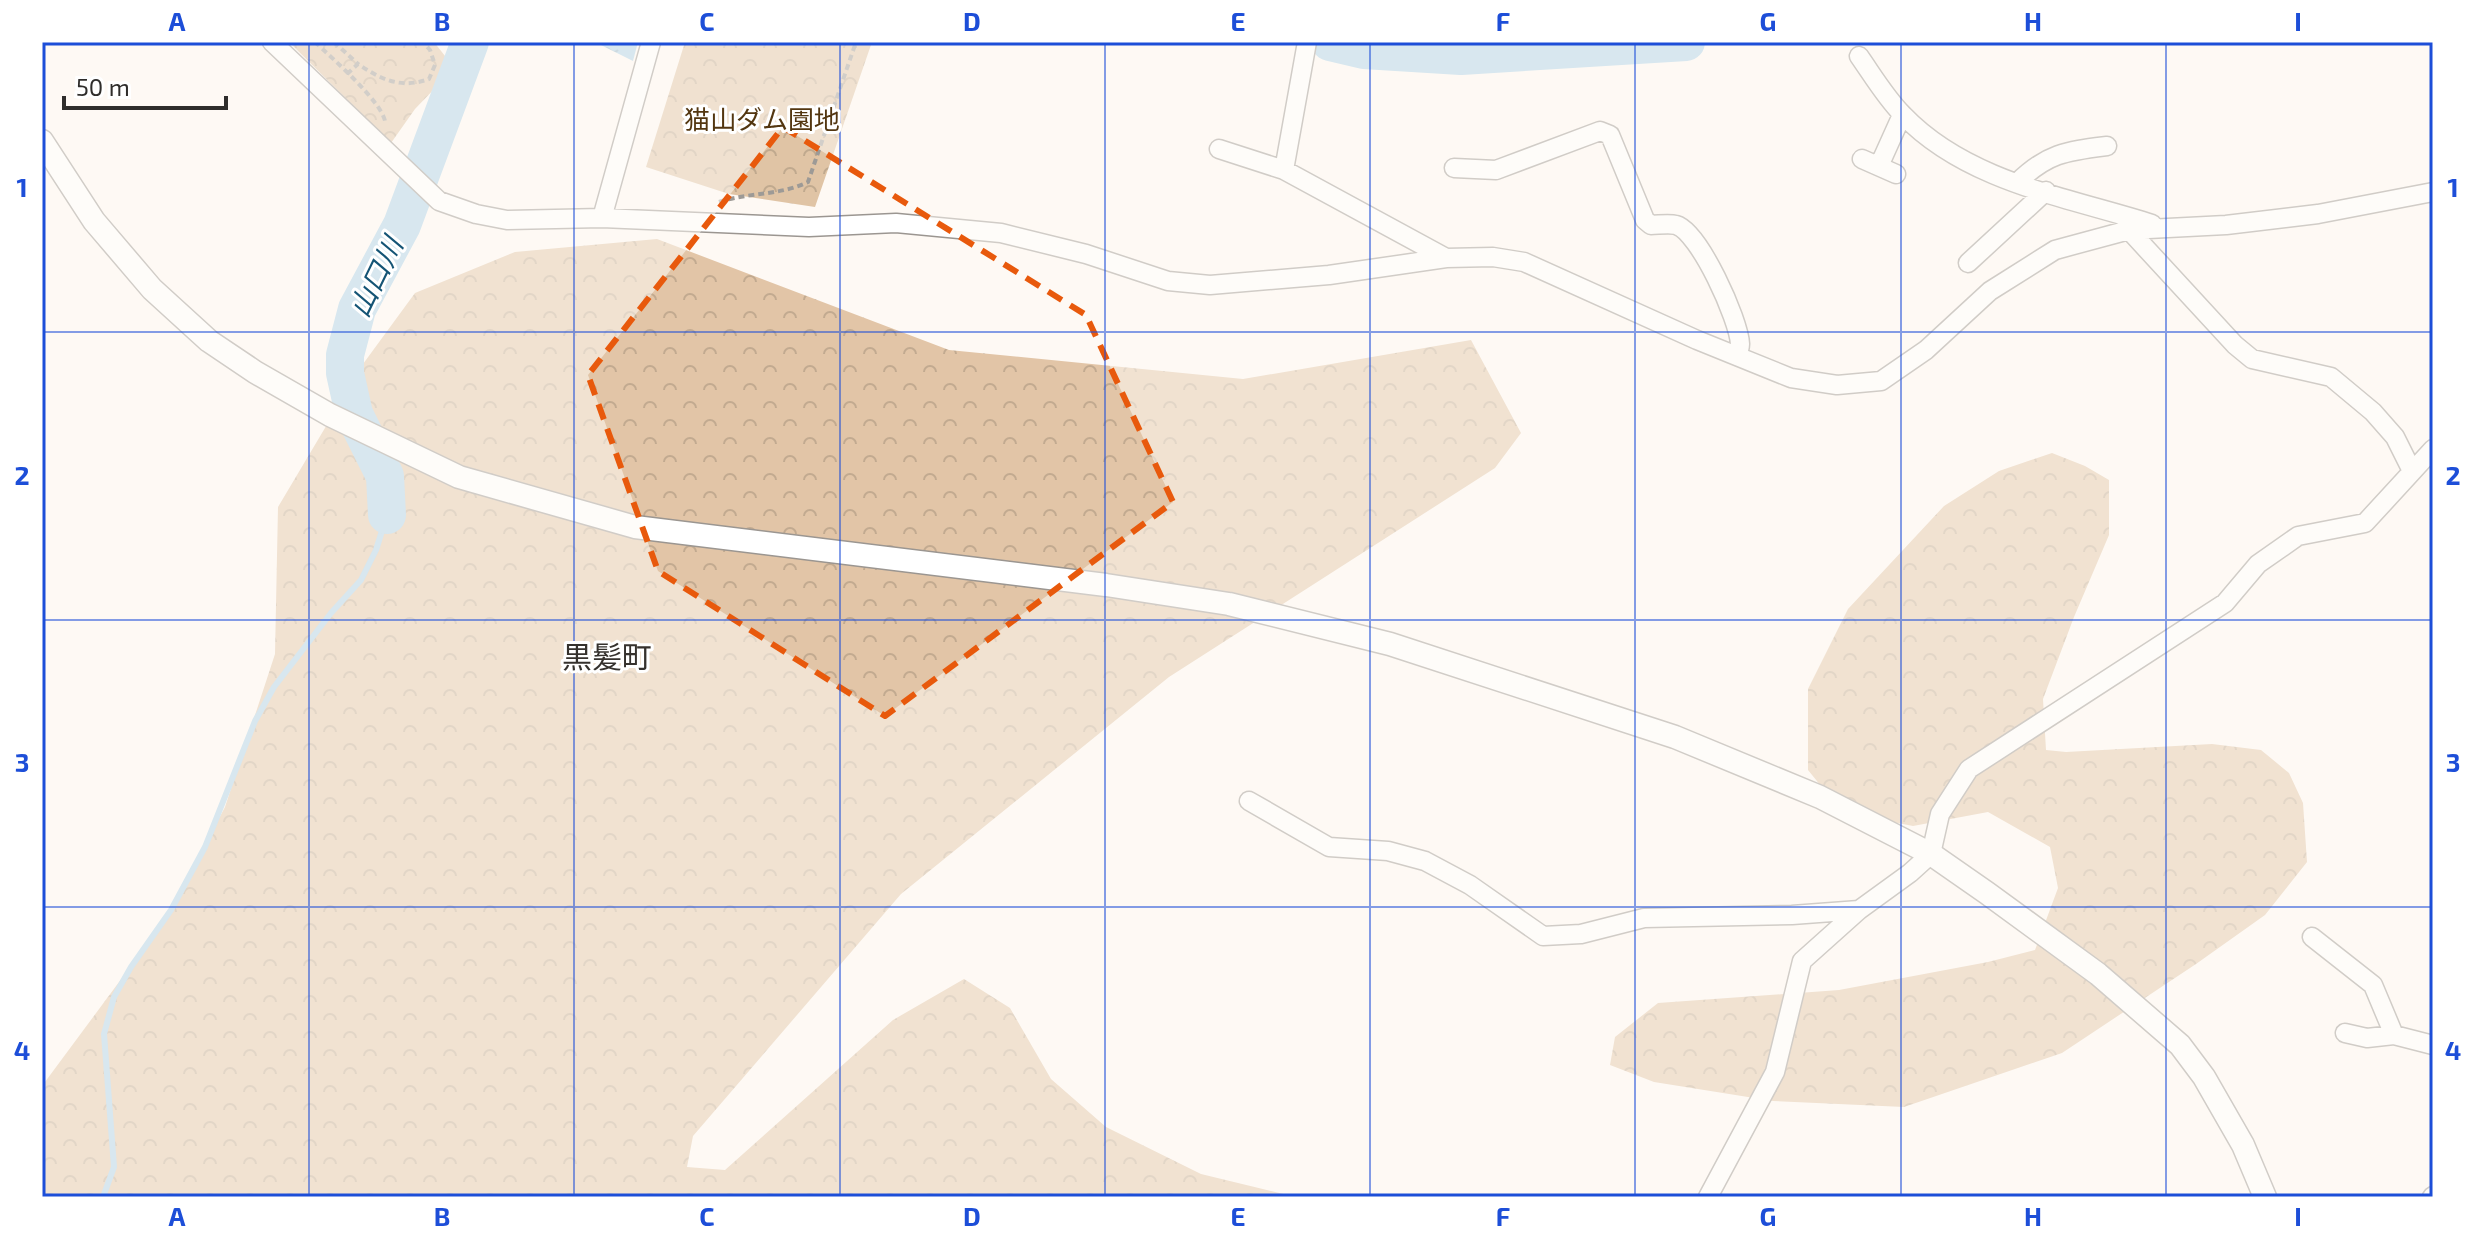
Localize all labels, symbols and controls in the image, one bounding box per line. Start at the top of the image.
text: A [169,5,186,36]
text: B [434,5,450,36]
text: C [699,5,715,36]
text: D [963,5,981,36]
text: E [1230,5,1246,36]
text: F [1496,5,1510,36]
text: G [1760,5,1776,36]
text: H [2024,5,2042,36]
text: I [2294,5,2302,36]
scale bar [64,60,226,110]
text: 50 m [76,72,130,101]
park label: 猫山ダム園地 [684,103,840,134]
text: 1 [16,171,28,202]
text: 1 [2447,171,2459,202]
water label: 山口川 [341,229,410,322]
text: 2 [14,459,30,490]
text: 2 [2445,459,2461,490]
district label: 黒髪町 [562,638,652,674]
text: 3 [15,746,29,777]
text: 3 [2446,746,2460,777]
text: 4 [14,1034,30,1065]
text: 4 [2445,1034,2461,1065]
text: A [169,1200,186,1231]
text: B [434,1200,450,1231]
text: C [699,1200,715,1231]
text: D [963,1200,981,1231]
text: E [1230,1200,1246,1231]
text: F [1496,1200,1510,1231]
text: G [1760,1200,1776,1231]
text: H [2024,1200,2042,1231]
text: I [2294,1200,2302,1231]

